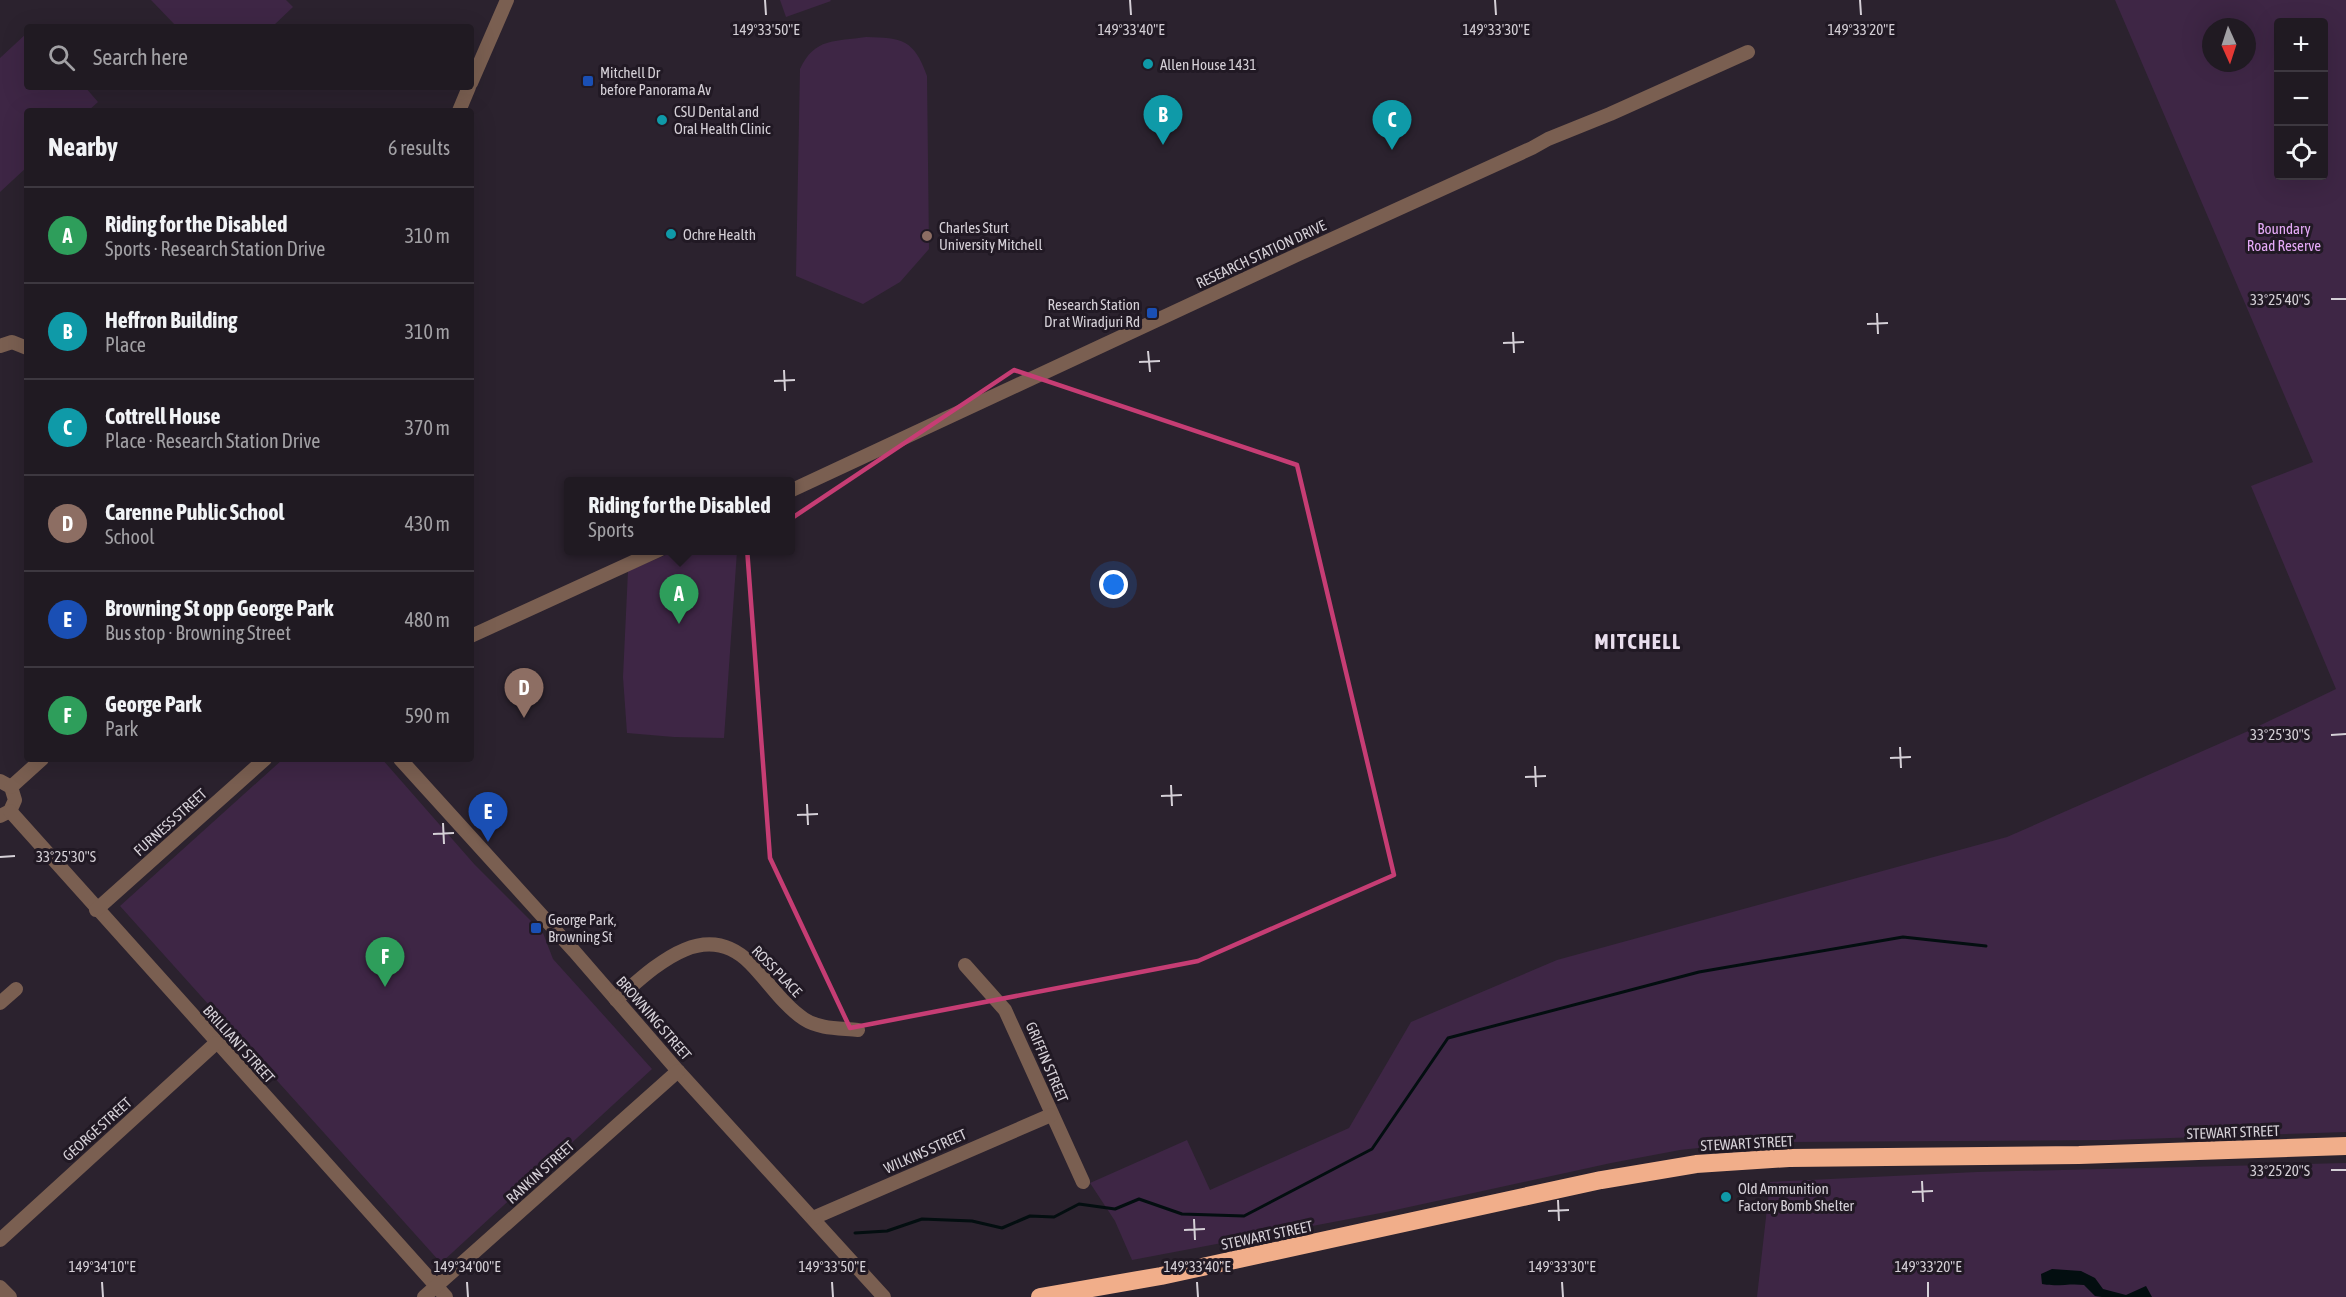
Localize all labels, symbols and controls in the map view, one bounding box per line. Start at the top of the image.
north arrow [2202,18,2256,72]
map controls [2274,18,2328,180]
button: + [2274,18,2328,72]
text: 149°33'50"E [732,21,800,38]
text: 149°33'40"E [1097,21,1165,38]
text: 149°33'30"E [1462,21,1530,38]
text: 149°33'20"E [1827,21,1895,38]
search box [24,24,474,90]
icon: search [45,41,78,74]
text: Search here [93,44,188,70]
place label: Allen House 1431 [1160,56,1257,73]
marker: Allen House 1431 [1141,57,1155,71]
place label: Mitchell Dr before Panorama Av [600,64,711,98]
button: − [2274,72,2328,126]
marker: Mitchell Dr before Panorama Av [581,74,595,88]
pin: B [1144,96,1182,145]
pin: C [1372,100,1412,150]
place label: CSU Dental and Oral Health Clinic [674,103,771,137]
marker: CSU Dental and Oral Health Clinic [655,113,669,127]
button: locate [2274,126,2328,180]
text: Nearby [48,132,118,162]
text: 6 results [388,136,450,159]
text: Riding for the Disabled [105,211,287,237]
street label: RESEARCH STATION DRIVE [1193,216,1329,292]
place label: Charles Sturt University Mitchell [939,219,1042,253]
park label: Boundary Road Reserve [2247,220,2321,254]
text: A [63,224,72,247]
text: 310 m [405,224,450,247]
place label: Ochre Health [683,226,756,243]
marker: Ochre Health [664,227,678,241]
marker: Charles Sturt University Mitchell [920,229,934,243]
text: Sports · Research Station Drive [105,237,325,260]
text: 33°25'40"S [2250,291,2310,308]
place label: Research Station Dr at Wiradjuri Rd [1044,296,1140,330]
marker: Research Station Dr at Wiradjuri Rd [1145,306,1159,320]
text: Heffron Building [105,307,238,333]
text: B [63,320,72,343]
text: 310 m [405,320,450,343]
text: Place [105,333,146,356]
text: Cottrell House [105,403,221,429]
text: C [63,416,72,439]
text: 370 m [405,416,450,439]
text: Place · Research Station Drive [105,429,320,452]
popup [564,477,795,555]
text: Riding for the Disabled [588,492,771,518]
text: Carenne Public School [105,499,284,525]
text: D [62,512,73,535]
text: 430 m [405,512,450,535]
text: Sports [588,518,634,541]
text: School [105,525,155,548]
your location [1099,570,1128,599]
pin: A [660,574,698,624]
text: Browning St opp George Park [105,595,333,621]
text: E [63,608,72,631]
text: 480 m [405,608,450,631]
text: Bus stop · Browning Street [105,621,291,644]
district label: MITCHELL [1594,629,1682,653]
pin: D [504,668,544,718]
text: George Park [105,691,201,717]
text: F [63,704,72,727]
text: 590 m [405,704,450,727]
text: Park [105,717,138,740]
text: 33°25'30"S [2250,726,2310,743]
street label: FURNESS STREET [130,785,210,859]
pin: E [468,792,508,842]
text: 33°25'30"S [36,848,96,865]
place label: George Park, Browning St [548,911,617,945]
marker: George Park, Browning St [529,921,543,935]
pin: F [366,938,404,987]
street label: ROSS PLACE [749,942,806,1001]
street label: BROWNING STREET [613,973,695,1064]
street label: BRILLIANT STREET [200,1002,279,1087]
street label: GRIFFIN STREET [1022,1019,1072,1105]
street label: GEORGE STREET [59,1093,135,1164]
street label: STEWART STREET [2186,1122,2280,1142]
street label: WILKINS STREET [881,1125,969,1177]
street label: STEWART STREET [1700,1132,1794,1154]
street label: RANKIN STREET [503,1137,578,1207]
text: 33°25'20"S [2250,1162,2310,1179]
place label: Old Ammunition Factory Bomb Shelter [1738,1180,1855,1214]
marker: Old Ammunition Factory Bomb Shelter [1719,1190,1733,1204]
street label: STEWART STREET [1220,1217,1315,1253]
text: 149°34'10"E [68,1258,136,1275]
text: 149°34'00"E [433,1258,501,1275]
text: 149°33'50"E [798,1258,866,1275]
text: 149°33'40"E [1163,1258,1231,1275]
text: 149°33'30"E [1528,1258,1596,1275]
text: 149°33'20"E [1894,1258,1962,1275]

